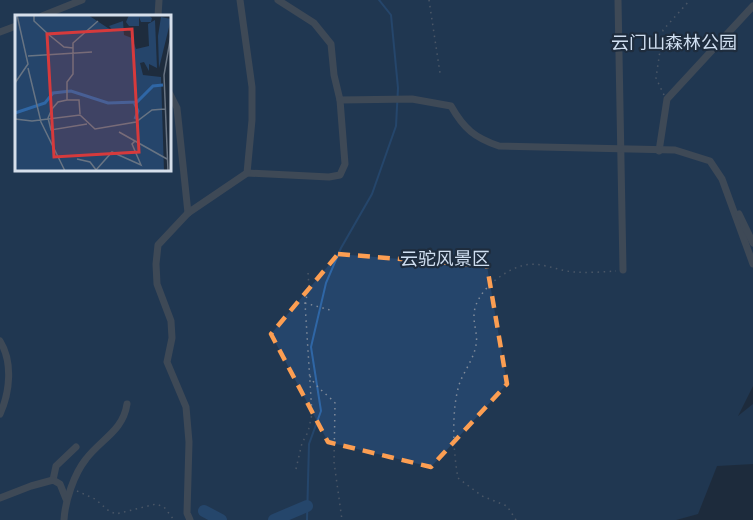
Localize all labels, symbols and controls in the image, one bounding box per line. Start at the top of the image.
inset map [15,15,171,171]
park label: 云门山森林公园 [611,33,737,53]
park label: 云驼风景区 [400,249,490,269]

